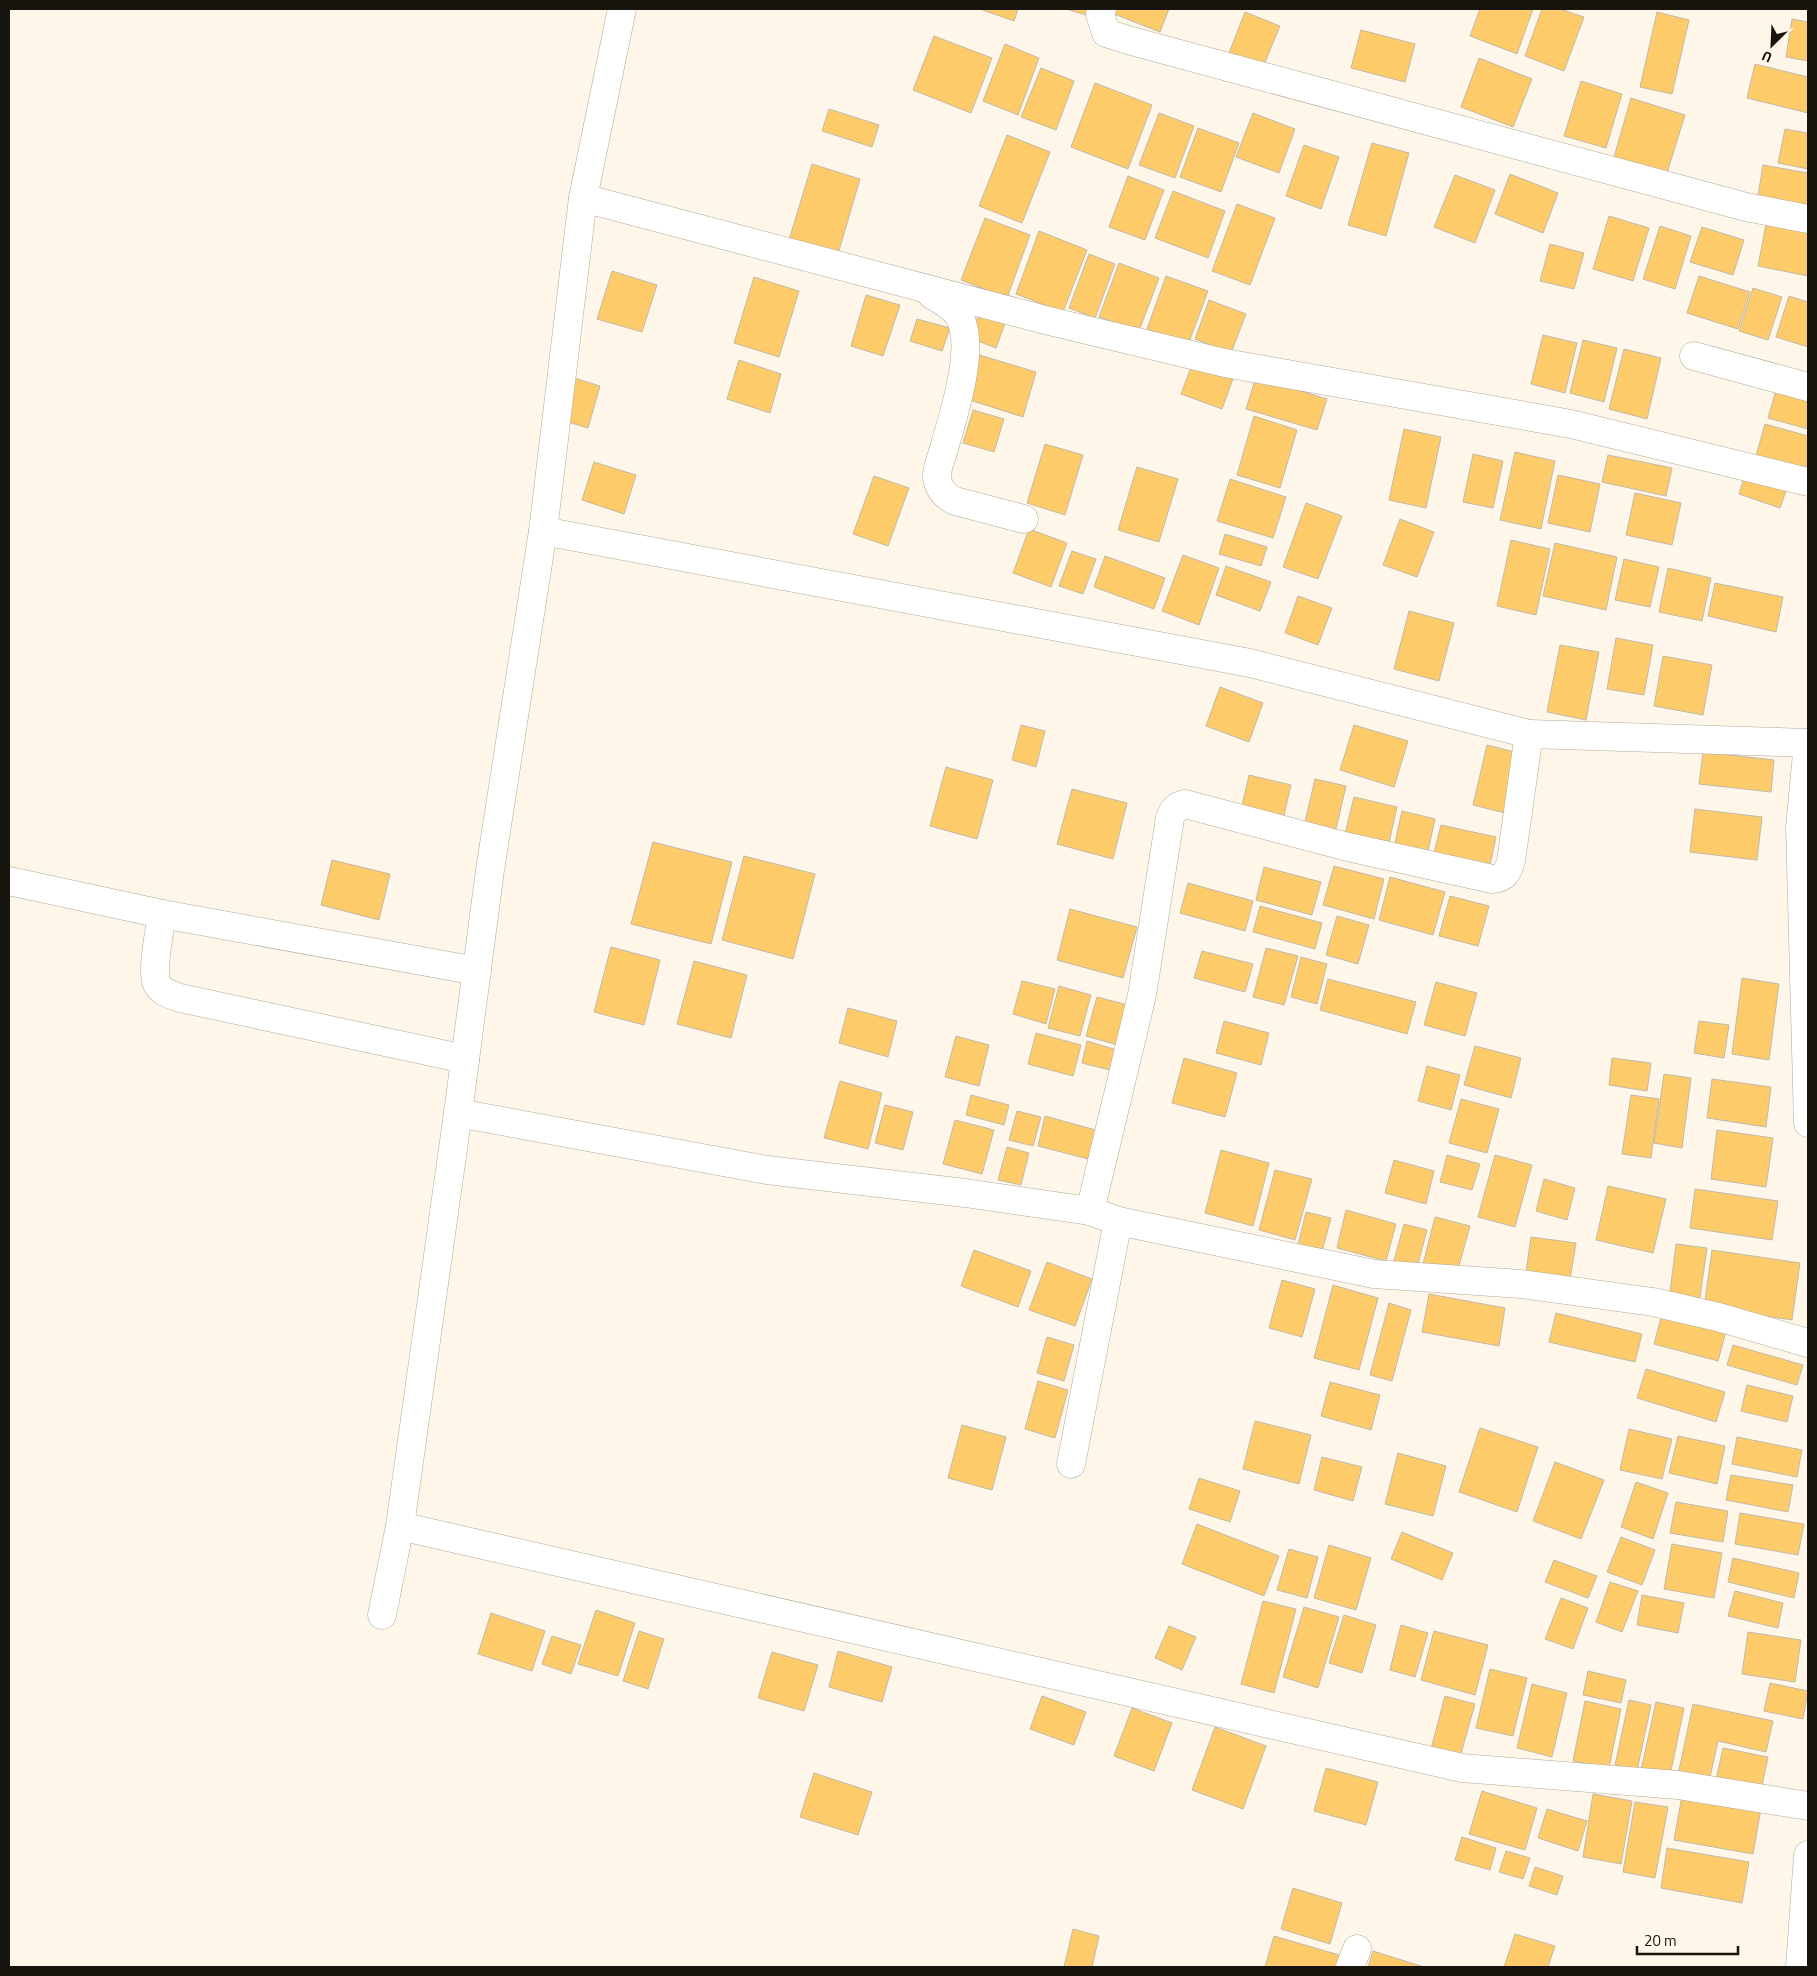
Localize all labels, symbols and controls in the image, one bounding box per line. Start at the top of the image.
north arrow [1747,20,1797,70]
text: U [1758,46,1775,69]
scale bar [1637,1924,1738,1956]
text: 20 m [1644,1929,1677,1952]

